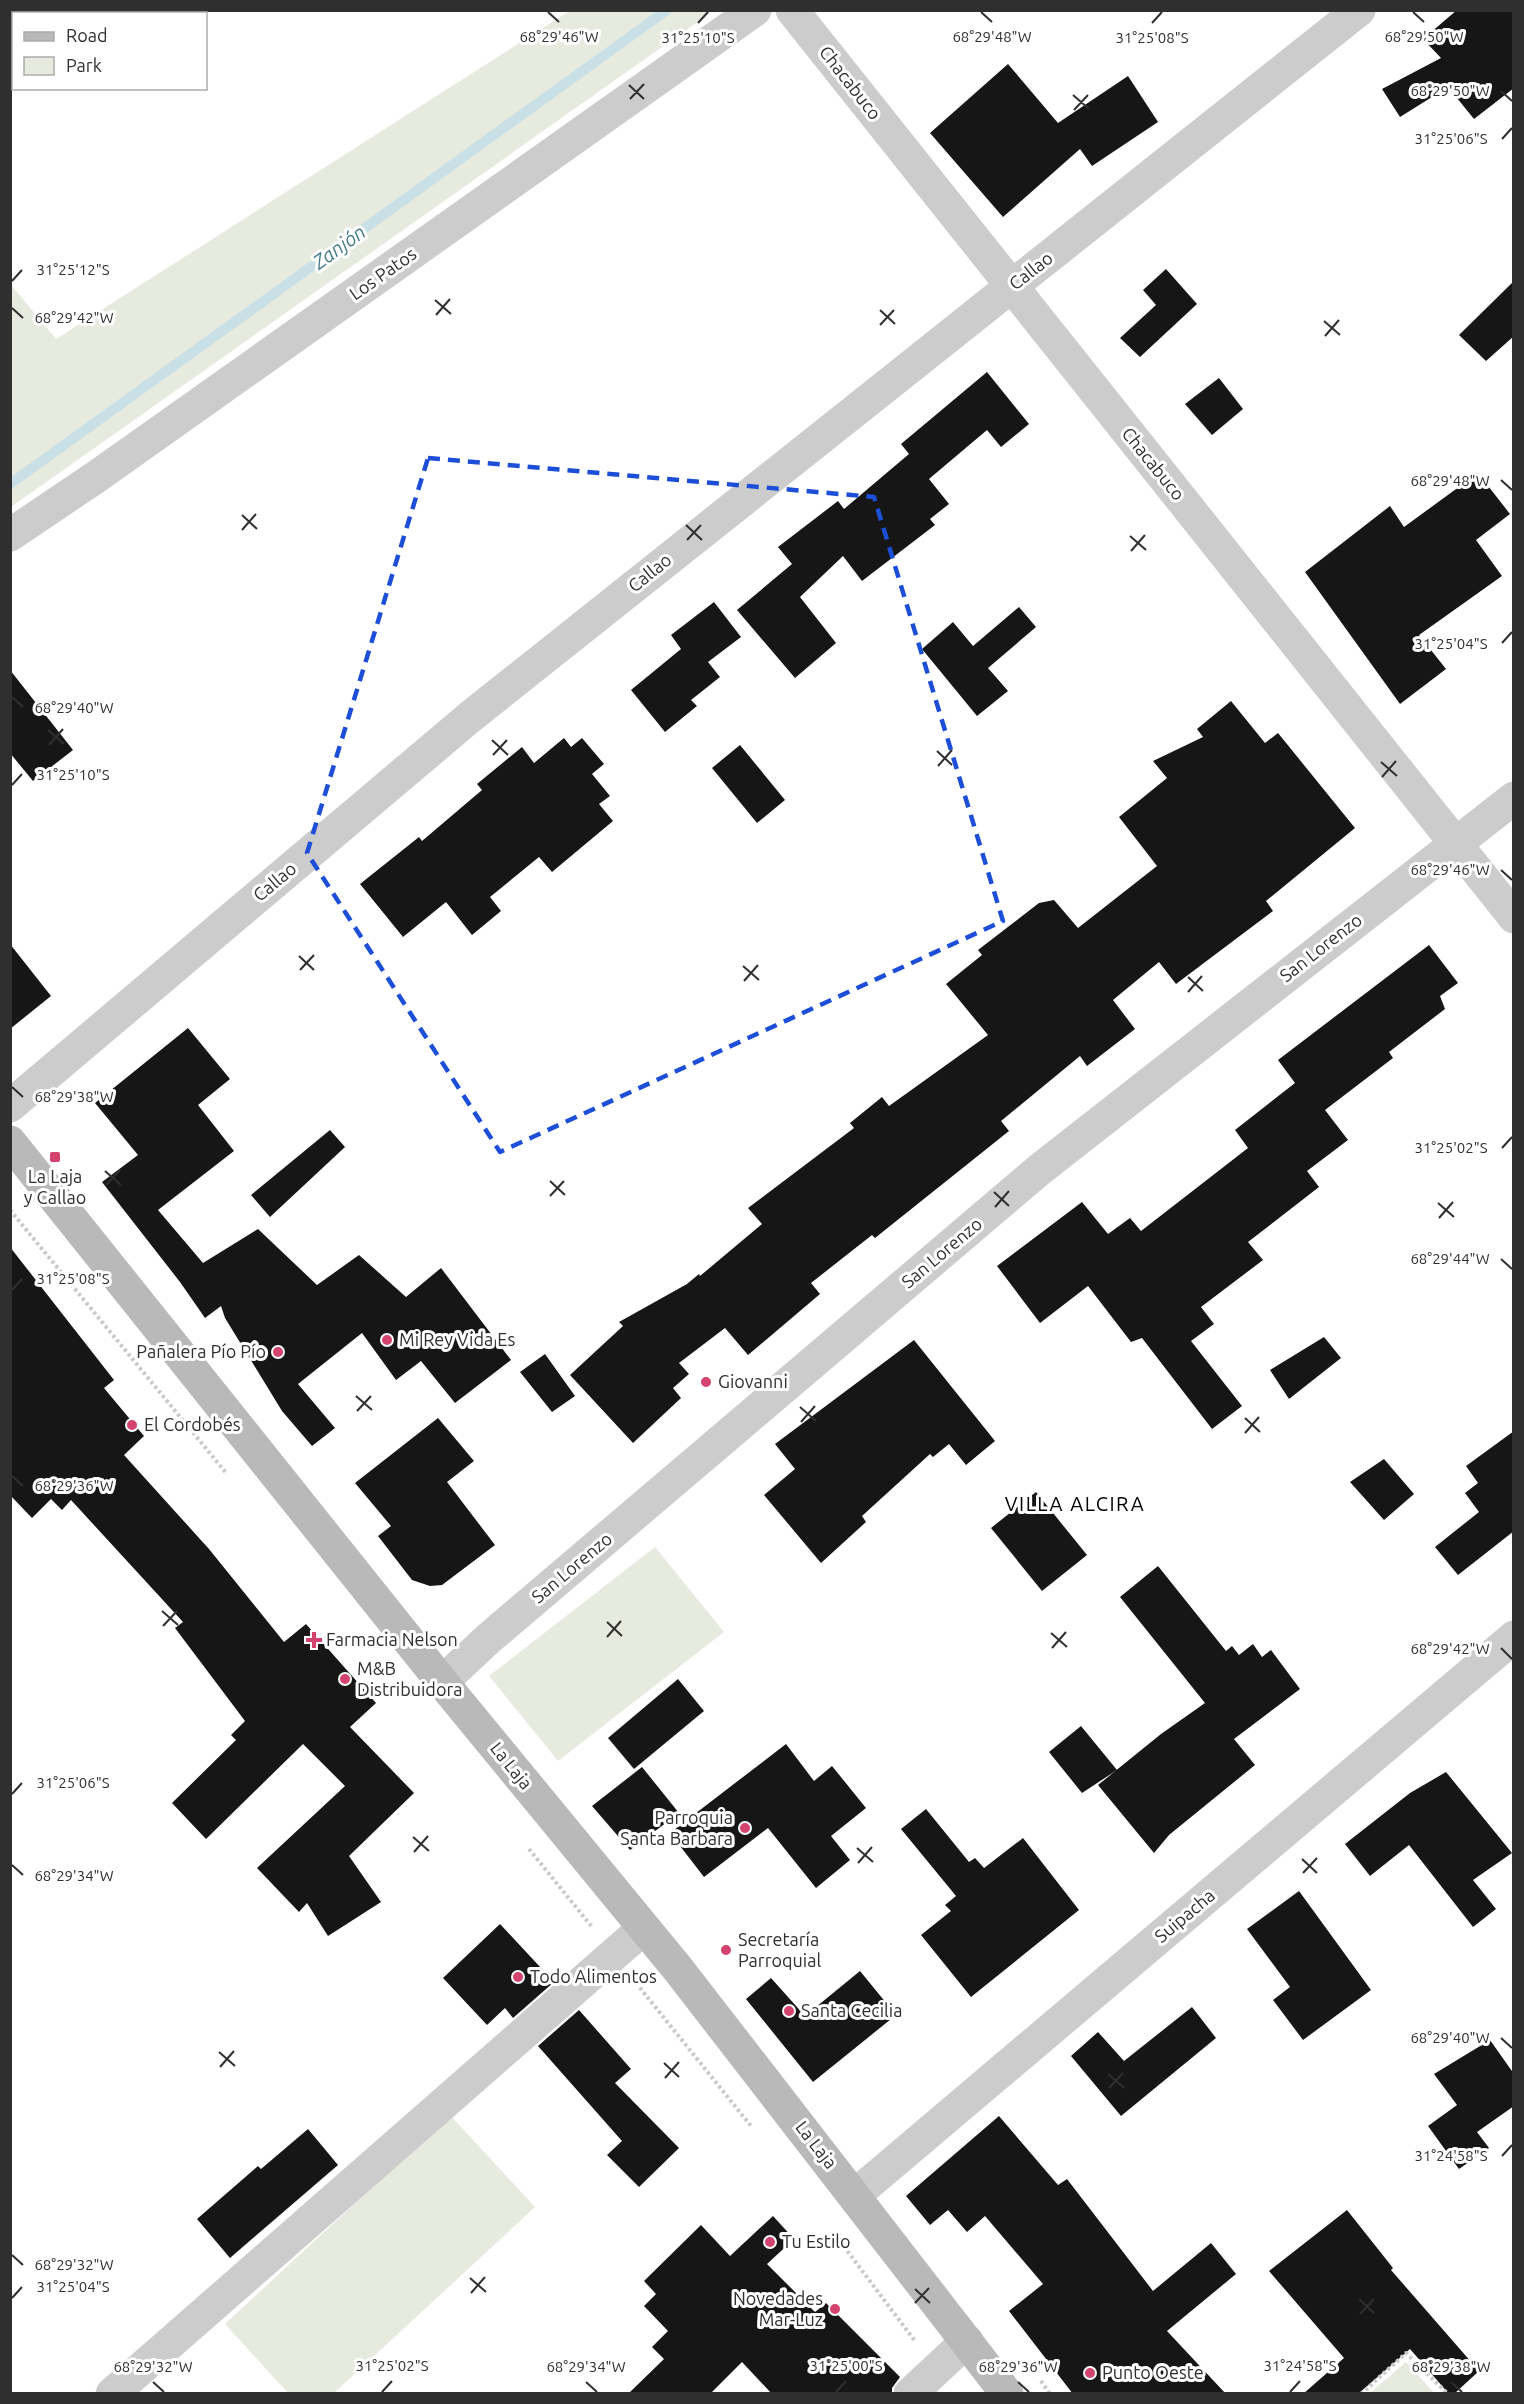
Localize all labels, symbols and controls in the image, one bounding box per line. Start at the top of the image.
legend [12,12,207,90]
text: Road [66,25,108,45]
text: 68°29'46"W [519,28,599,45]
text: 68°29'48"W [952,28,1032,45]
text: 68°29'50"W [1384,28,1464,45]
text: 31°25'10"S [661,29,735,46]
text: 31°25'08"S [1115,29,1189,46]
street label: Chacabuco [816,42,886,123]
text: Park [66,55,102,75]
text: 68°29'50"W [1410,82,1490,99]
text: 31°25'06"S [1414,130,1488,147]
water label: Zanjón [307,220,370,274]
street label: Los Patos [345,243,420,303]
street label: Callao [1005,247,1056,293]
text: 31°25'12"S [36,261,110,278]
text: 68°29'42"W [34,309,114,326]
street label: Chacabuco [1118,423,1189,504]
text: 68°29'48"W [1410,472,1490,489]
street label: Callao [624,549,675,596]
text: 31°25'04"S [1414,635,1488,652]
text: 68°29'40"W [34,699,114,716]
text: 31°25'10"S [36,766,110,783]
street label: Callao [249,858,300,905]
text: 68°29'46"W [1410,861,1490,878]
street label: San Lorenzo [1275,909,1365,985]
text: 68°29'38"W [34,1088,114,1105]
text: 31°25'02"S [1414,1139,1488,1156]
marker: La Laja y Callao [48,1150,62,1164]
place label: La Laja y Callao [24,1166,86,1207]
street label: San Lorenzo [897,1213,985,1292]
text: 68°29'44"W [1410,1250,1490,1267]
text: 31°25'08"S [36,1270,110,1287]
place label: Mi Rey Vida Es [399,1329,515,1349]
marker: Mi Rey Vida Es [380,1333,394,1347]
place label: Pañalera Pío Pío [136,1341,266,1361]
marker: Pañalera Pío Pío [271,1345,285,1359]
place label: Giovanni [718,1371,788,1391]
marker: Giovanni [699,1375,713,1389]
place label: El Cordobés [144,1414,241,1434]
marker: El Cordobés [125,1418,139,1432]
text: 68°29'36"W [34,1477,114,1494]
district label: VILLA ALCIRA [1005,1492,1145,1515]
street label: San Lorenzo [527,1528,615,1607]
place label: Farmacia Nelson [326,1629,458,1649]
marker: Farmacia Nelson [307,1633,321,1647]
text: 68°29'42"W [1410,1640,1490,1657]
place label: M&B Distribuidora [357,1658,462,1699]
marker: M&B Distribuidora [338,1672,352,1686]
street label: La Laja [487,1738,537,1793]
text: 31°25'06"S [36,1774,110,1791]
place label: Parroquia Santa Barbara [620,1807,733,1848]
marker: Parroquia Santa Barbara [738,1821,752,1835]
text: 68°29'34"W [34,1867,114,1884]
street label: Suipacha [1150,1885,1218,1946]
place label: Secretaría Parroquial [738,1929,821,1970]
marker: Secretaría Parroquial [719,1943,733,1957]
place label: Todo Alimentos [530,1966,657,1986]
marker: Todo Alimentos [511,1970,525,1984]
place label: Santa Cecilia [801,2000,902,2020]
marker: Santa Cecilia [782,2004,796,2018]
text: 68°29'40"W [1410,2029,1490,2046]
street label: La Laja [792,2117,841,2172]
text: 31°24'58"S [1414,2147,1488,2164]
place label: Tu Estilo [782,2231,851,2251]
marker: Tu Estilo [763,2235,777,2249]
text: 68°29'32"W [34,2256,114,2273]
text: 31°25'04"S [36,2278,110,2295]
place label: Novedades Mar-Luz [733,2288,823,2329]
marker: Novedades Mar-Luz [828,2302,842,2316]
text: 31°25'02"S [355,2357,429,2374]
text: 31°25'00"S [809,2357,883,2374]
text: 31°24'58"S [1263,2357,1337,2374]
text: 68°29'32"W [113,2358,193,2375]
text: 68°29'34"W [546,2358,626,2375]
text: 68°29'36"W [978,2358,1058,2375]
text: 68°29'38"W [1411,2358,1491,2375]
place label: Punto Oeste [1102,2362,1204,2382]
marker: Punto Oeste [1083,2366,1097,2380]

